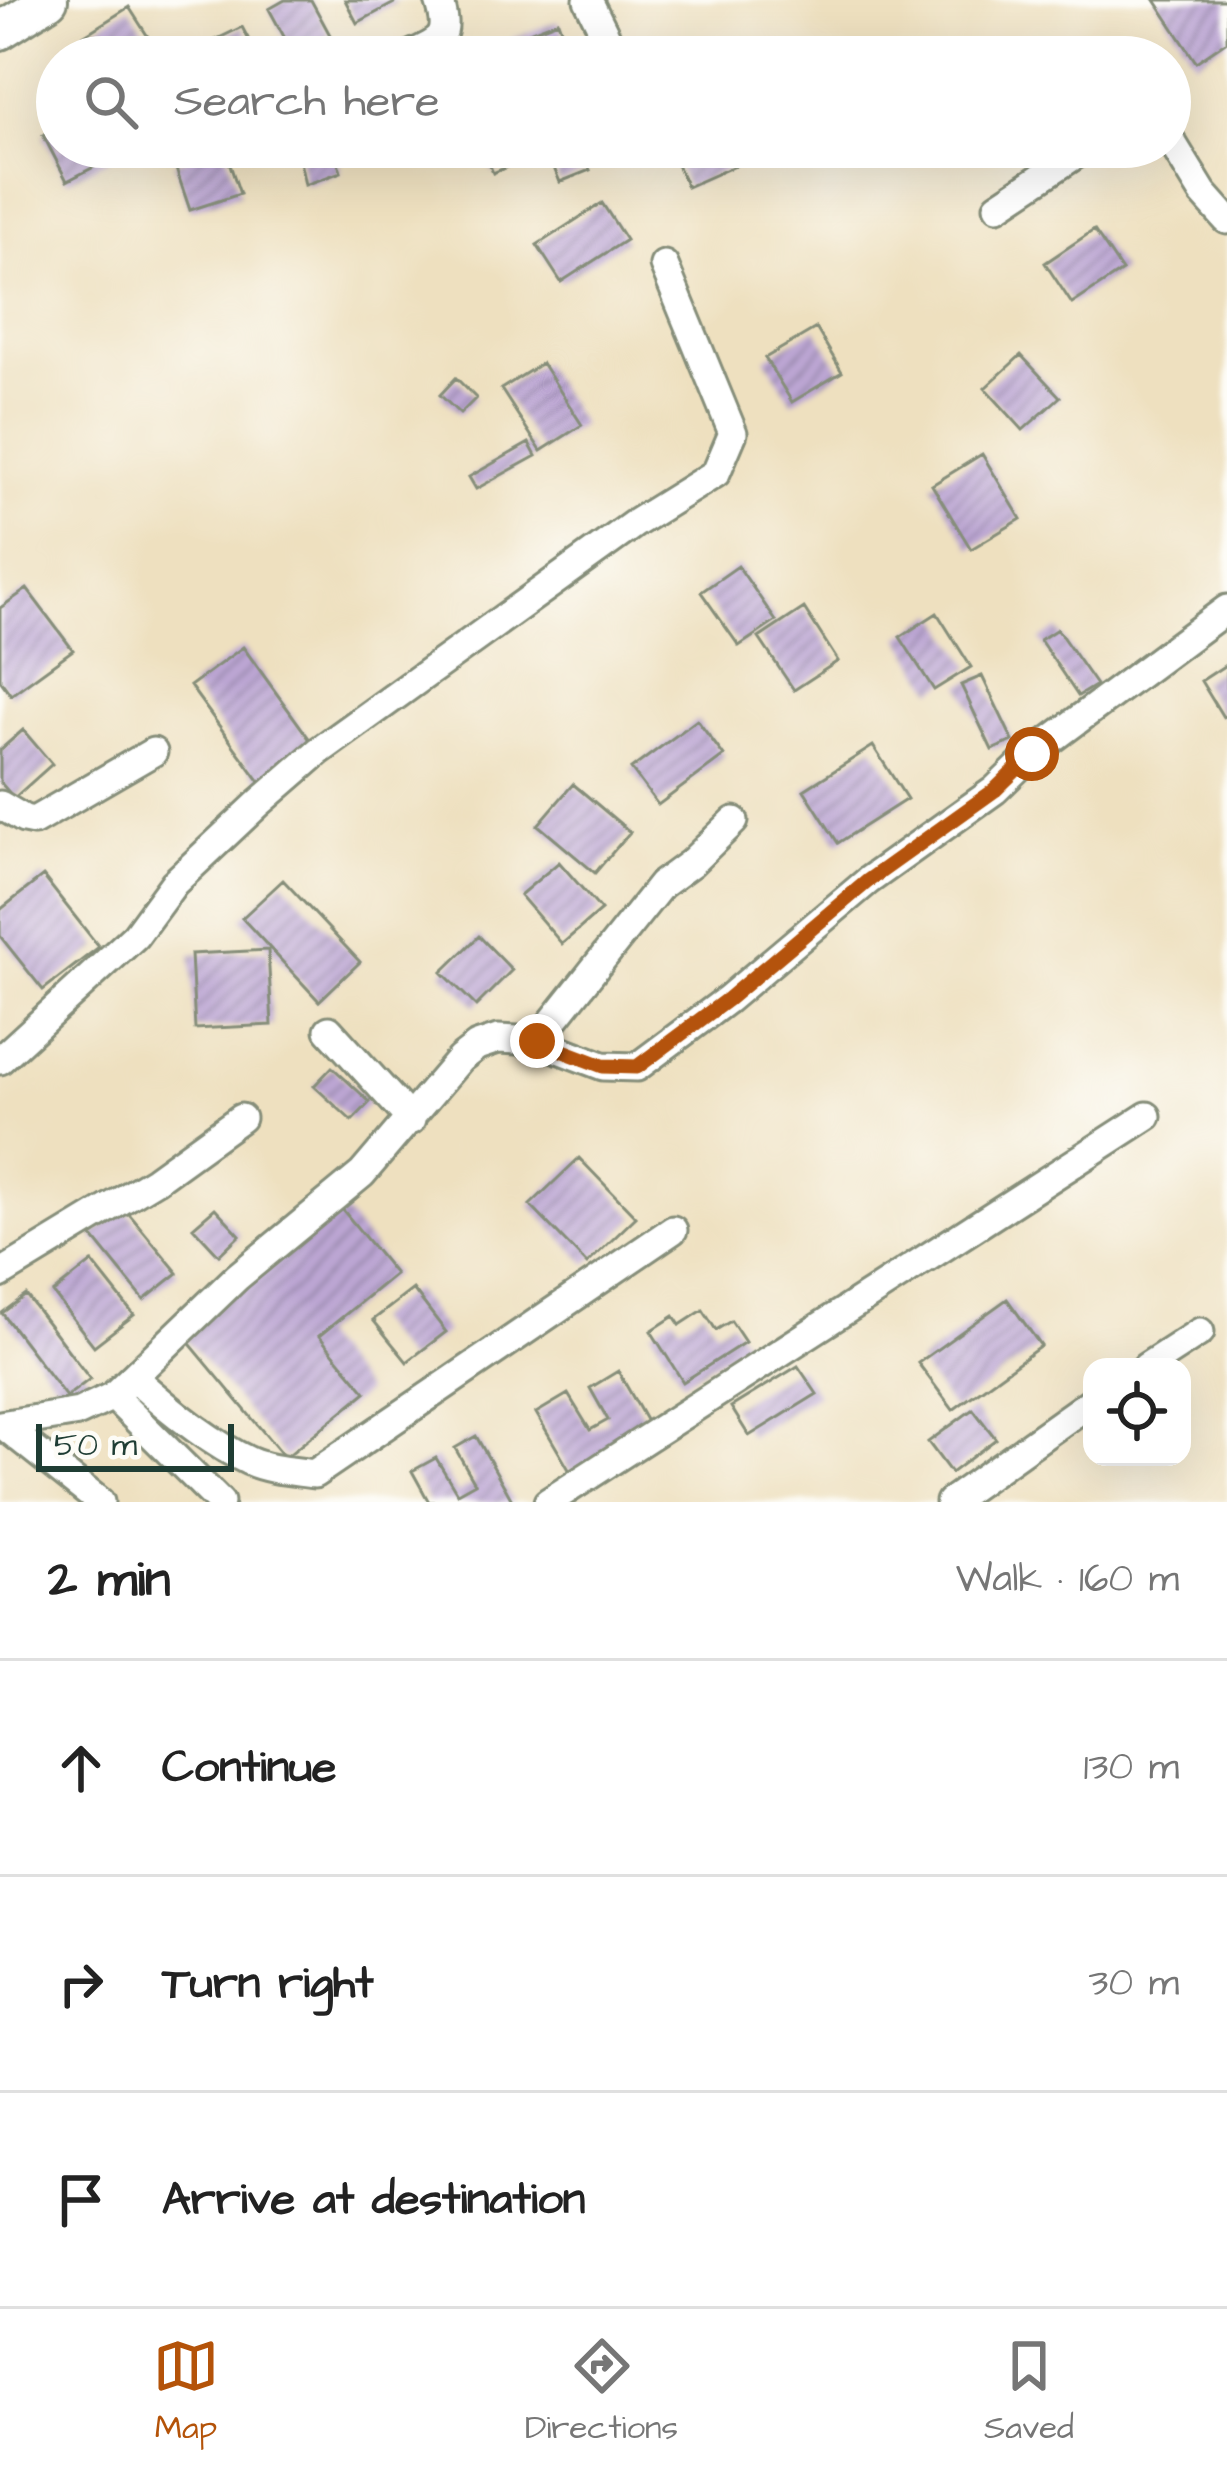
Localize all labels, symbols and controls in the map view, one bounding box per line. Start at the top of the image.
search box [36,36,1191,168]
icon: search [78,69,144,135]
text: Search here [174,71,440,133]
route start [1005,727,1059,781]
route end [510,1014,564,1068]
map controls [1083,1358,1191,1466]
button: locate [1083,1358,1191,1466]
scale bar [36,1418,234,1471]
text: 50 m [54,1422,137,1468]
text: 2 min [48,1545,171,1616]
text: Walk · 160 m [956,1553,1179,1607]
icon: ahead [48,1735,114,1801]
text: Continue [162,1737,336,1799]
text: 130 m [1084,1741,1179,1795]
icon: right [48,1951,114,2017]
text: Turn right [162,1953,374,2015]
text: 30 m [1089,1957,1179,2011]
icon: arrive [48,2167,114,2233]
text: Arrive at destination [162,2169,585,2231]
tab: Map [153,2333,219,2451]
tab: Directions [525,2333,678,2451]
tab: Saved [984,2333,1074,2451]

